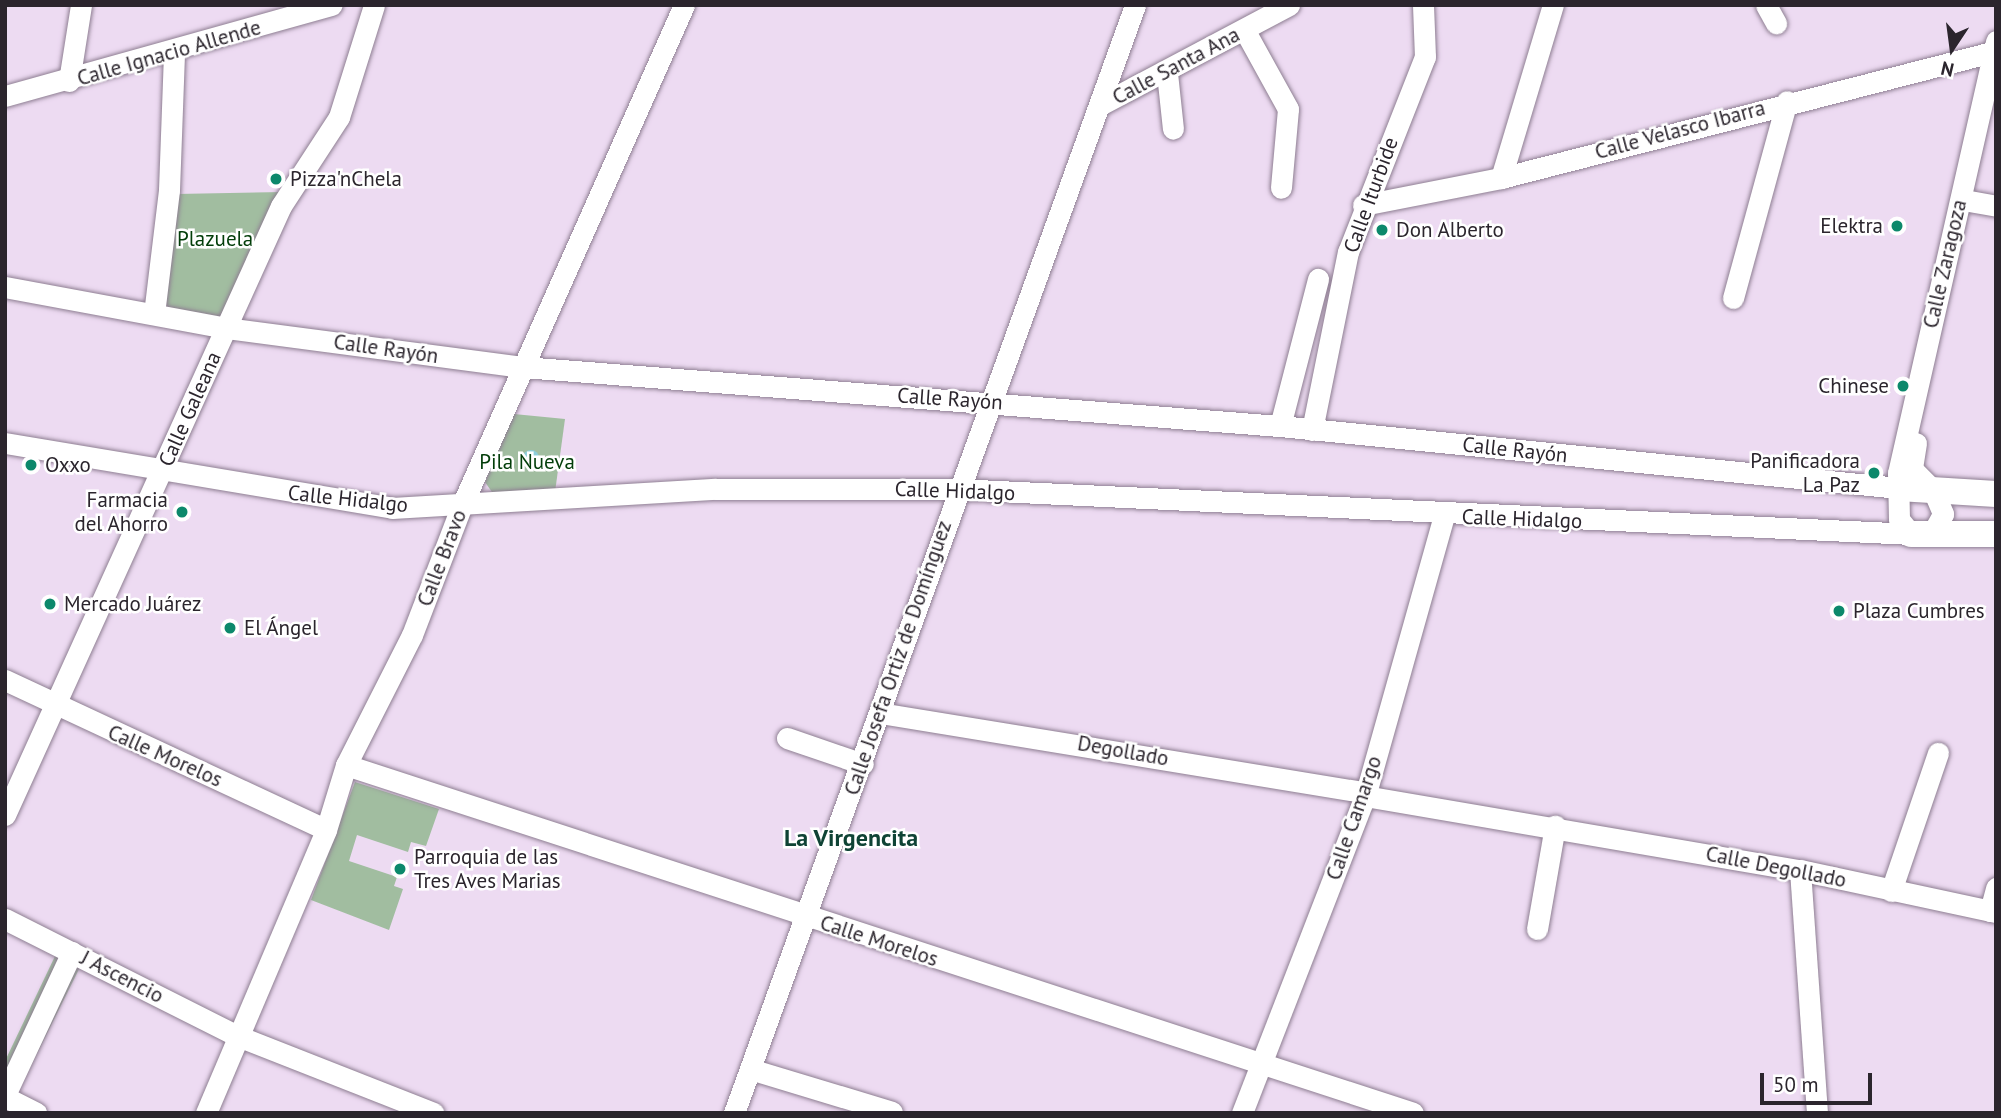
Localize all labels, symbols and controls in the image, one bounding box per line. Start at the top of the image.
north arrow [1917,14,1987,84]
street label: Calle Ignacio Allende [74,15,264,91]
street label: Calle Santa Ana [1108,22,1244,110]
text: N [1939,56,1956,83]
street label: Calle Velasco Ibarra [1592,95,1768,165]
street label: Calle Iturbide [1338,134,1404,256]
place label: Pizza'nChela [290,166,402,192]
marker: Pizza'nChela [268,171,284,187]
street label: Calle Zaragoza [1918,197,1972,331]
place label: Elektra [1820,213,1883,239]
place label: Don Alberto [1396,217,1504,243]
marker: Elektra [1889,218,1905,234]
marker: Don Alberto [1374,222,1390,238]
park label: Plazuela [177,226,253,252]
street label: Calle Rayón [332,329,440,369]
street label: Calle Galeana [153,348,227,470]
place label: Chinese [1818,373,1889,399]
marker: Chinese [1895,378,1911,394]
street label: Calle Rayón [896,383,1004,415]
street label: Calle Rayón [1461,432,1569,468]
place label: Panificadora La Paz [1750,448,1860,498]
park label: Pila Nueva [479,449,575,475]
place label: Oxxo [45,452,91,478]
marker: Oxxo [23,457,39,473]
marker: Panificadora La Paz [1866,465,1882,481]
street label: Calle Hidalgo [894,476,1016,506]
street label: Calle Hidalgo [287,480,409,518]
place label: Farmacia del Ahorro [74,487,168,537]
marker: Farmacia del Ahorro [174,504,190,520]
street label: Calle Hidalgo [1461,504,1583,534]
street label: Calle Bravo [412,506,472,610]
street label: Calle Josefa Ortiz de Domínguez [839,517,957,799]
place label: Mercado Juárez [64,591,201,617]
marker: Mercado Juárez [42,596,58,612]
place label: Plaza Cumbres [1853,598,1985,624]
marker: Plaza Cumbres [1831,603,1847,619]
place label: El Ángel [244,615,319,641]
marker: El Ángel [222,620,238,636]
street label: Calle Morelos [104,720,226,792]
street label: Degollado [1076,731,1170,771]
street label: Calle Camargo [1321,753,1387,883]
district label: La Virgencita [784,824,918,852]
street label: Calle Degollado [1704,841,1848,893]
place label: Parroquia de las Tres Aves Marias [414,844,561,894]
marker: Parroquia de las Tres Aves Marias [392,861,408,877]
street label: Calle Morelos [817,910,941,972]
street label: J Ascencio [76,945,168,1009]
scale bar [1763,1058,1875,1102]
text: 50 m [1773,1071,1819,1098]

